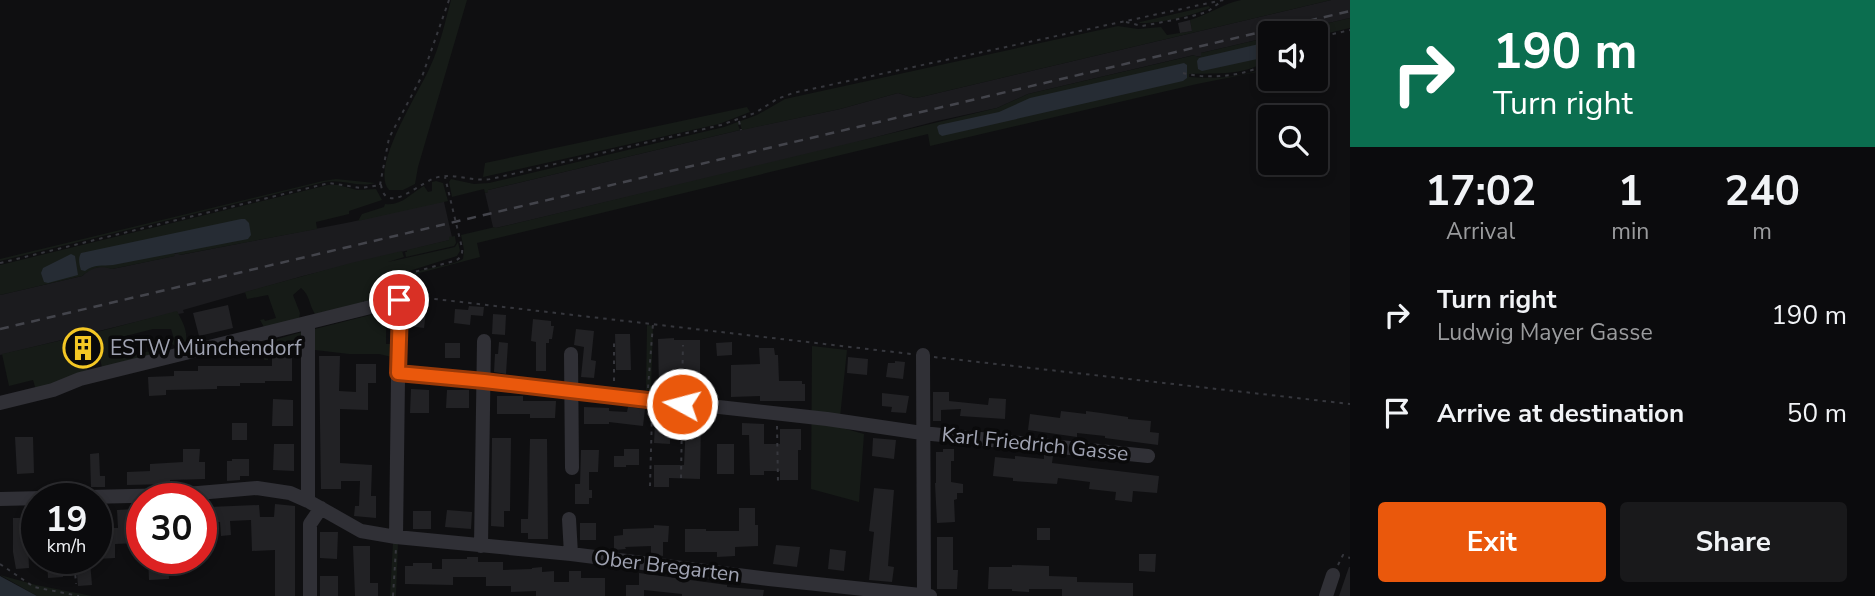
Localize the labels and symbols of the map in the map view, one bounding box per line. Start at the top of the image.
pin [369,270,429,330]
building icon: ESTW Münchendorf [62,327,104,369]
place label: ESTW Münchendorf [110,334,302,362]
position arrow [645,367,719,441]
street label: Karl Friedrich Gasse [940,420,1130,468]
speed limit sign: 30 [126,483,217,574]
street label: Ober Bregarten [592,543,742,589]

